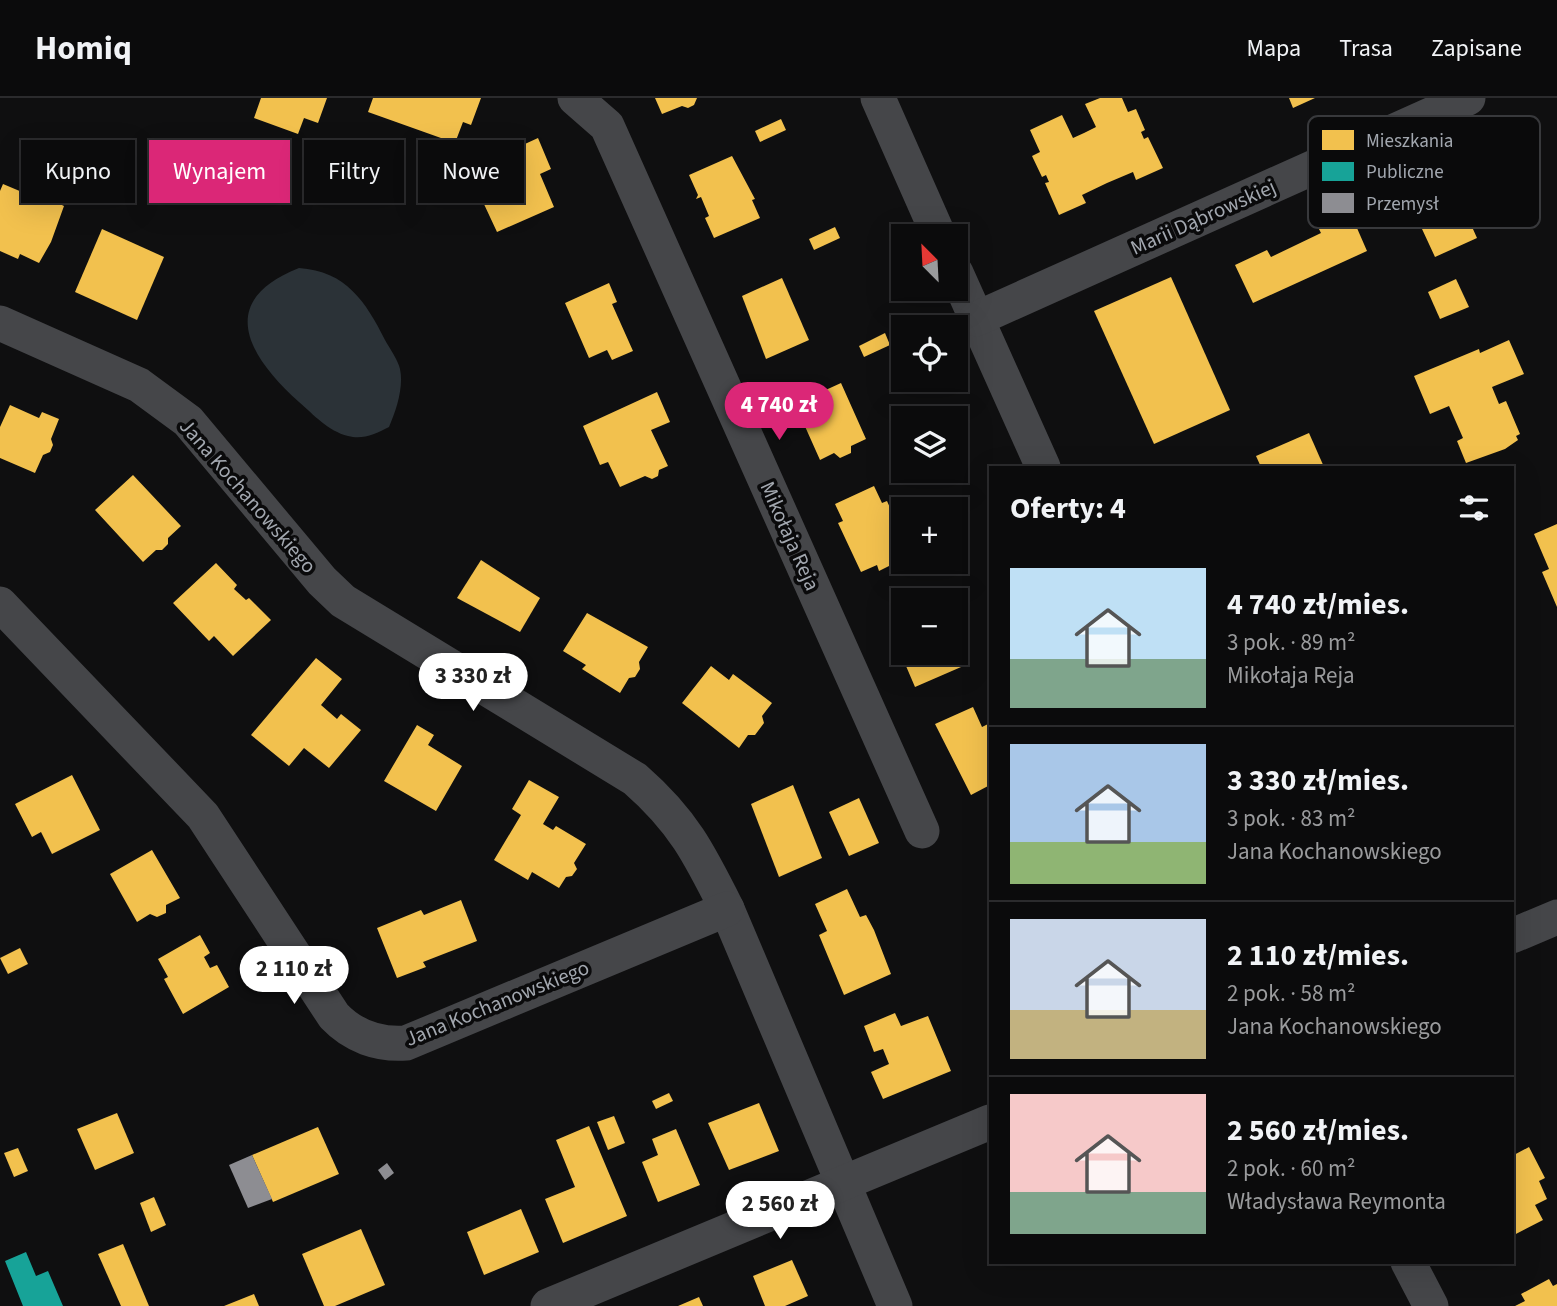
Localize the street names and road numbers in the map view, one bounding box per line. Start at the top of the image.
street label: Marii Dąbrowskiej [1126,172,1280,262]
street label: Jana Kochanowskiego [172,412,324,580]
street label: Mikołaja Reja [753,477,827,595]
street label: Jana Kochanowskiego [401,952,593,1054]

